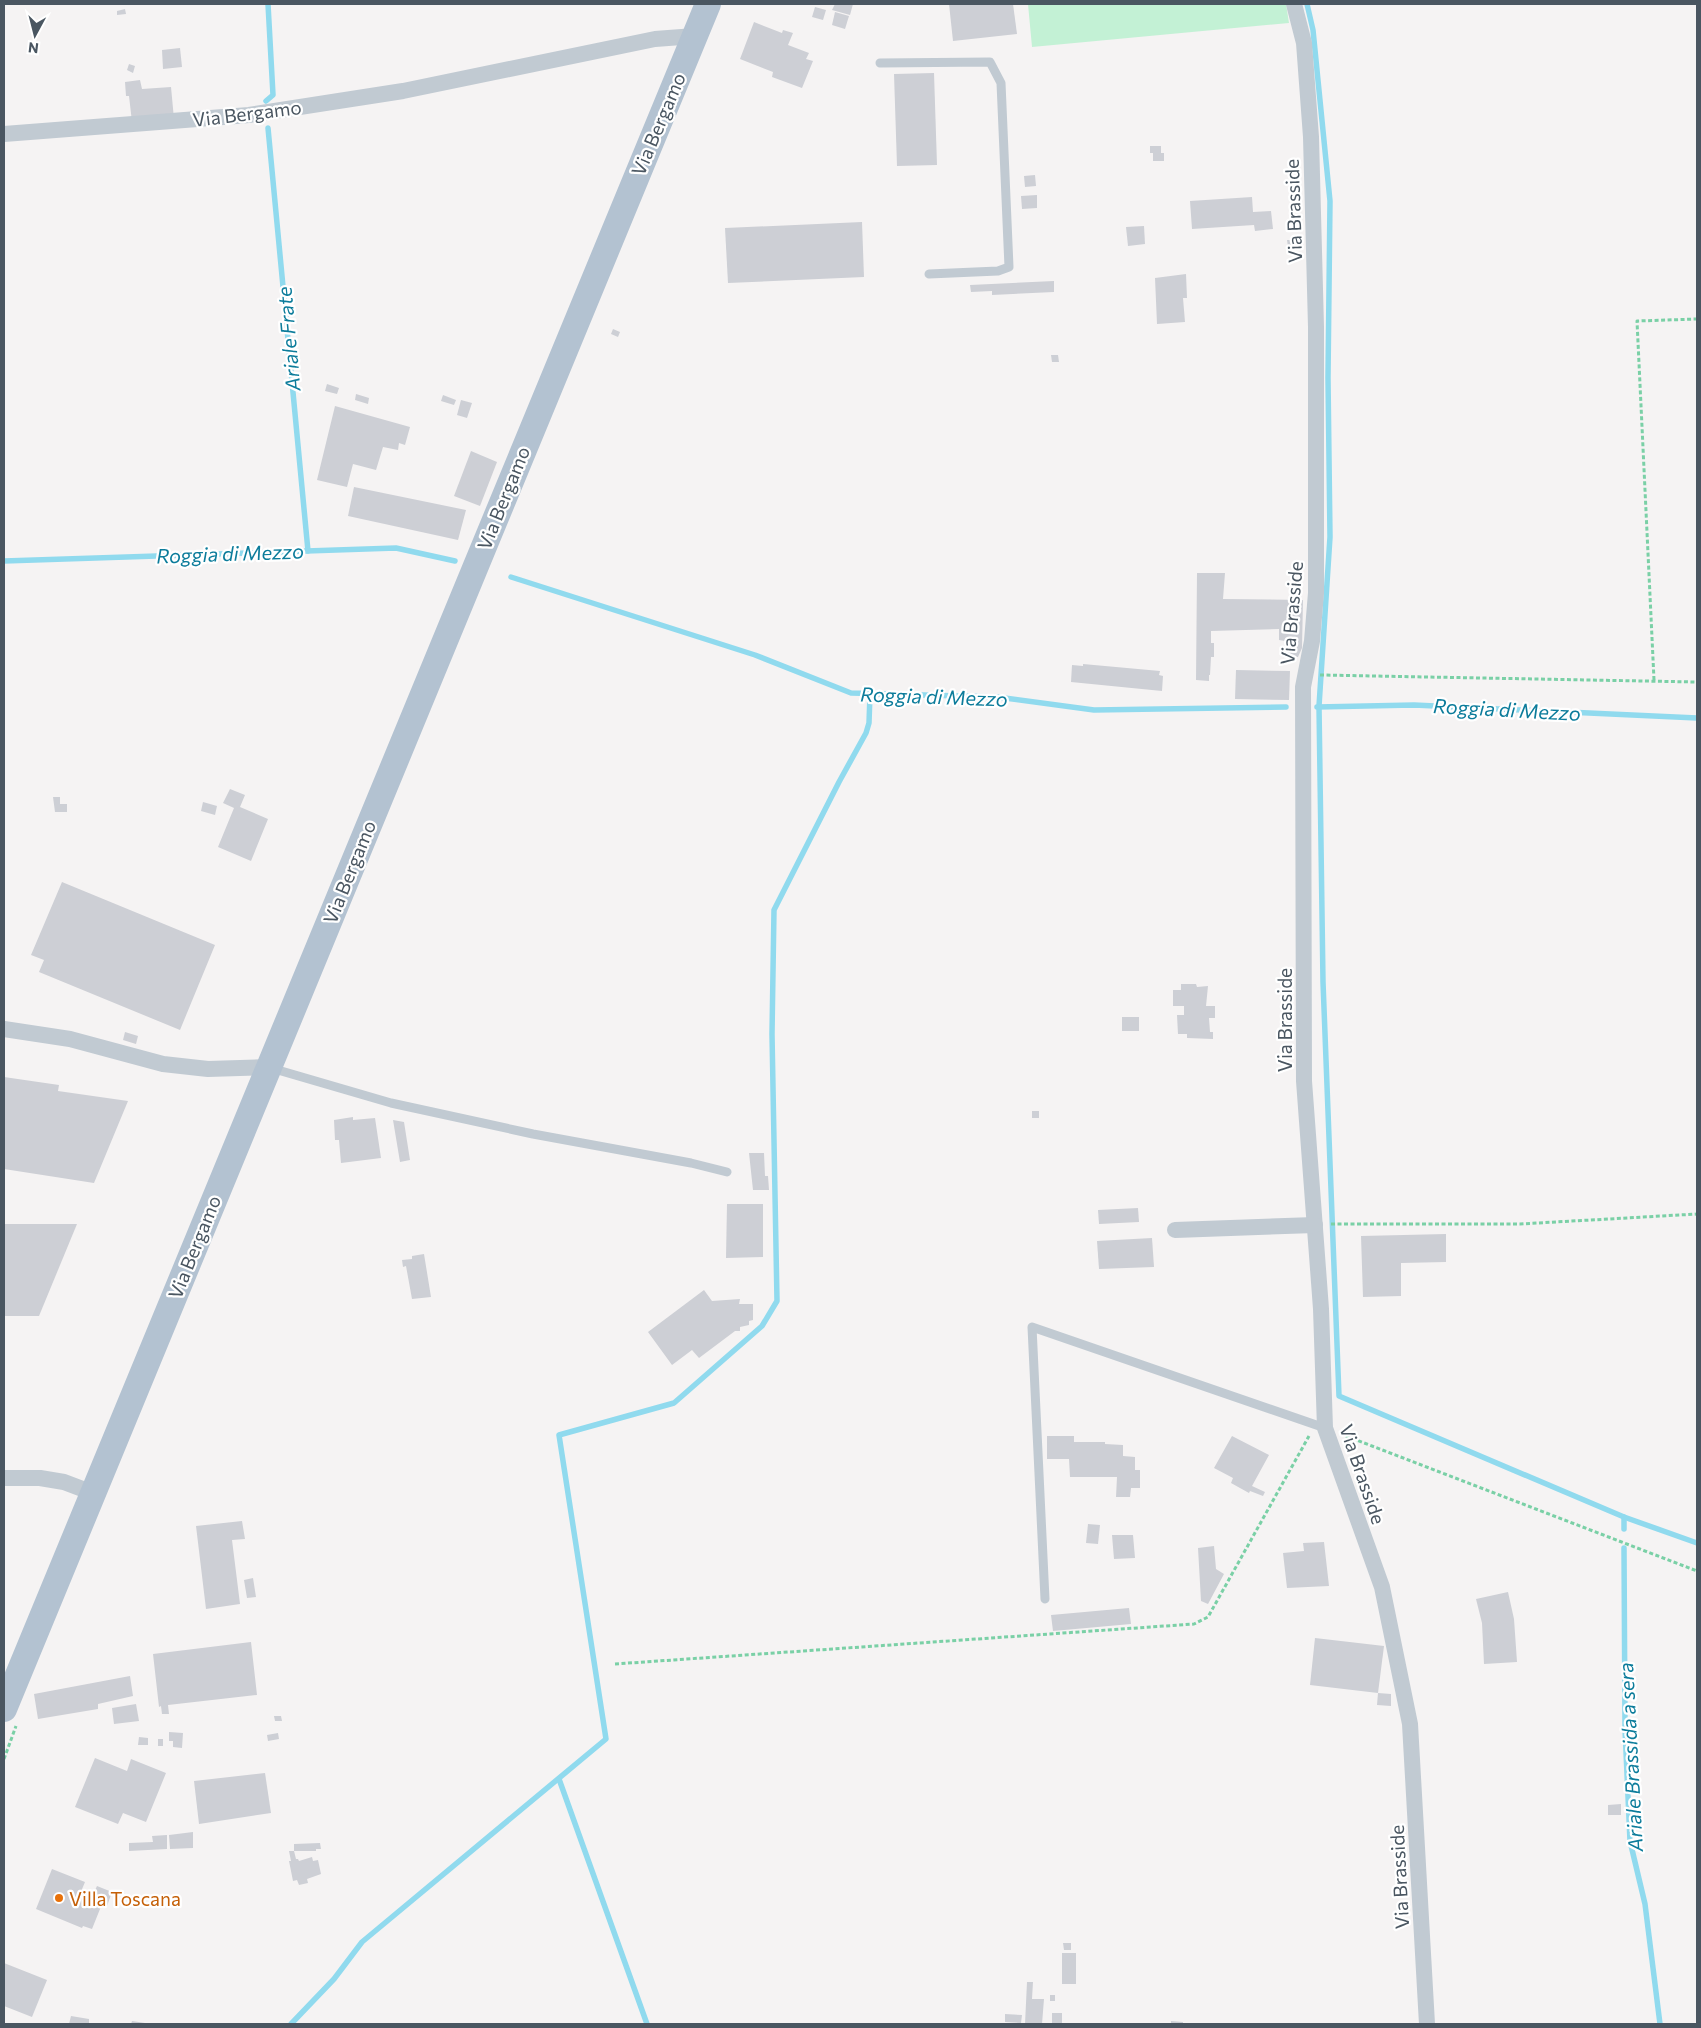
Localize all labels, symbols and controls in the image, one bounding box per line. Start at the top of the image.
north arrow [10,10,60,60]
text: N [27,39,40,57]
street label: Via Bergamo [626,69,690,179]
street label: Via Bergamo [191,95,303,131]
street label: Via Brasside [1280,159,1306,263]
water label: Ariale Frate [271,285,305,393]
street label: Via Bergamo [472,443,534,553]
water label: Roggia di Mezzo [156,538,304,568]
street label: Via Brasside [1275,560,1307,666]
water label: Roggia di Mezzo [860,681,1008,711]
water label: Roggia di Mezzo [1433,693,1581,725]
street label: Via Bergamo [318,817,380,927]
street label: Via Brasside [1273,968,1296,1072]
street label: Via Bergamo [163,1192,225,1302]
street label: Via Brasside [1335,1421,1391,1527]
water label: Ariale Brassida a sera [1613,1662,1647,1853]
street label: Via Brasside [1385,1824,1413,1930]
place label: Villa Toscana [69,1887,181,1910]
marker: Villa Toscana [53,1892,65,1904]

